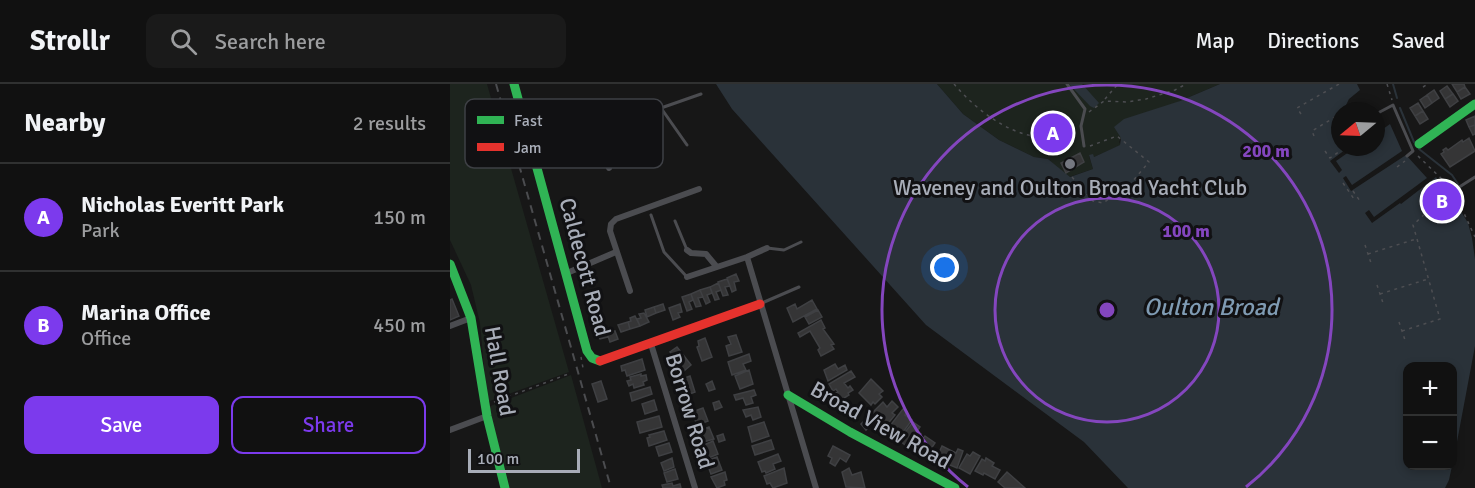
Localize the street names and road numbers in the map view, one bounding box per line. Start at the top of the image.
street label: Caldecott Road [554,195,616,339]
street label: Hall Road [479,324,521,418]
street label: Borrow Road [660,350,720,472]
street label: Broad View Road [806,375,956,475]

